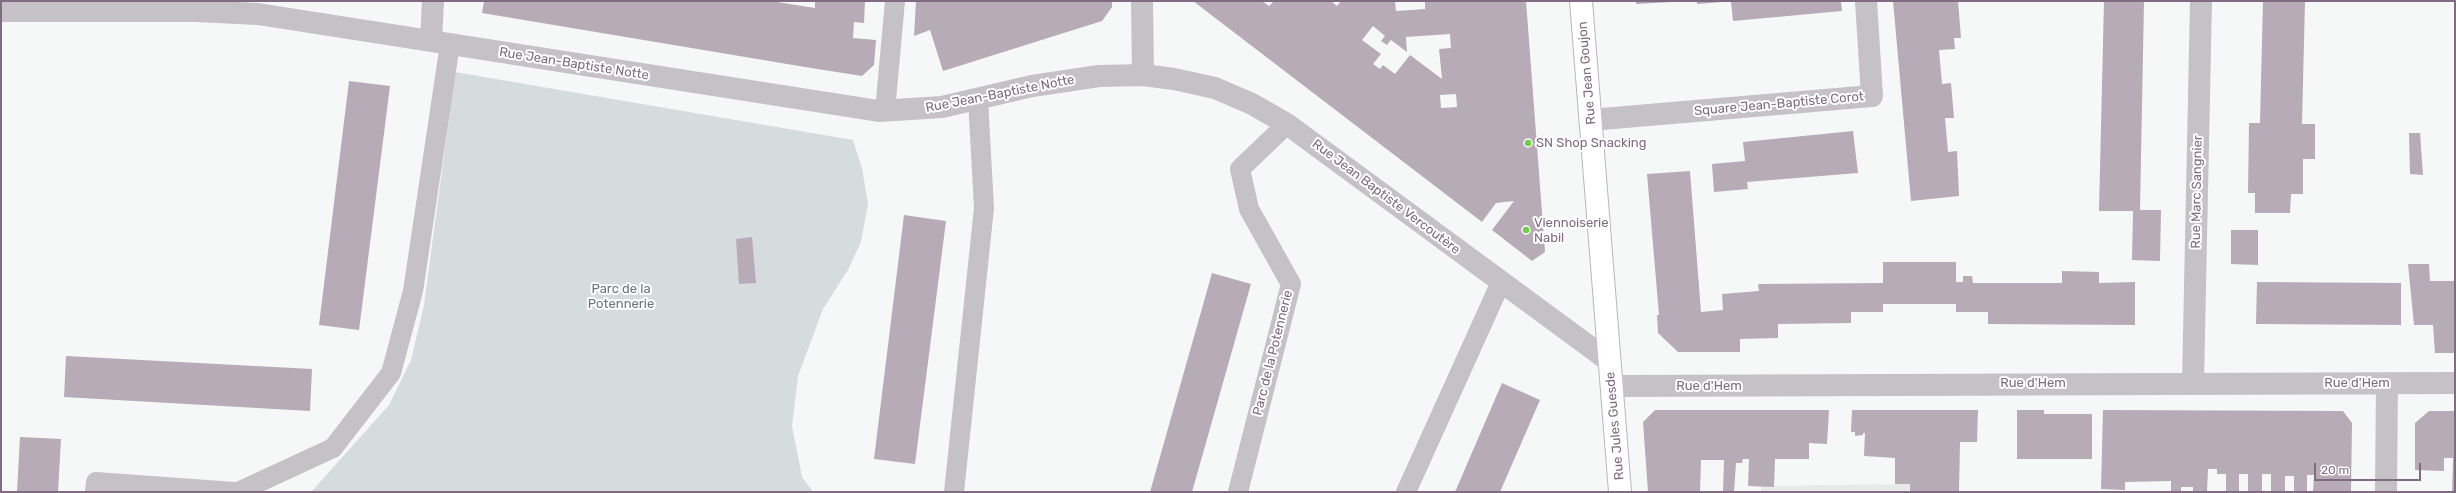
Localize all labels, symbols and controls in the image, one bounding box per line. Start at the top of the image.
street label: Rue Jean Goujon [1575,21,1599,125]
street label: Rue Jean-Baptiste Notte [498,44,650,84]
street label: Rue Jean-Baptiste Notte [924,72,1076,116]
street label: Square Jean-Baptiste Corot [1694,89,1864,119]
place label: SN Shop Snacking [1536,135,1647,151]
street label: Rue Marc Sangnier [2188,135,2206,249]
street label: Rue Jean Baptiste Vercoutère [1309,136,1463,258]
marker: SN Shop Snacking [1523,138,1533,148]
place label: Viennoiserie Nabil [1534,215,1609,246]
marker: Viennoiserie Nabil [1521,225,1531,235]
park label: Parc de la Potennerie [588,281,654,312]
street label: Parc de la Potennerie [1250,289,1296,417]
street label: Rue Jules Guesde [1602,371,1628,481]
street label: Rue d'Hem [2000,375,2066,391]
street label: Rue d'Hem [2324,375,2390,391]
street label: Rue d'Hem [1676,378,1742,394]
scale bar [2316,455,2423,481]
text: 20 m [2321,463,2349,477]

